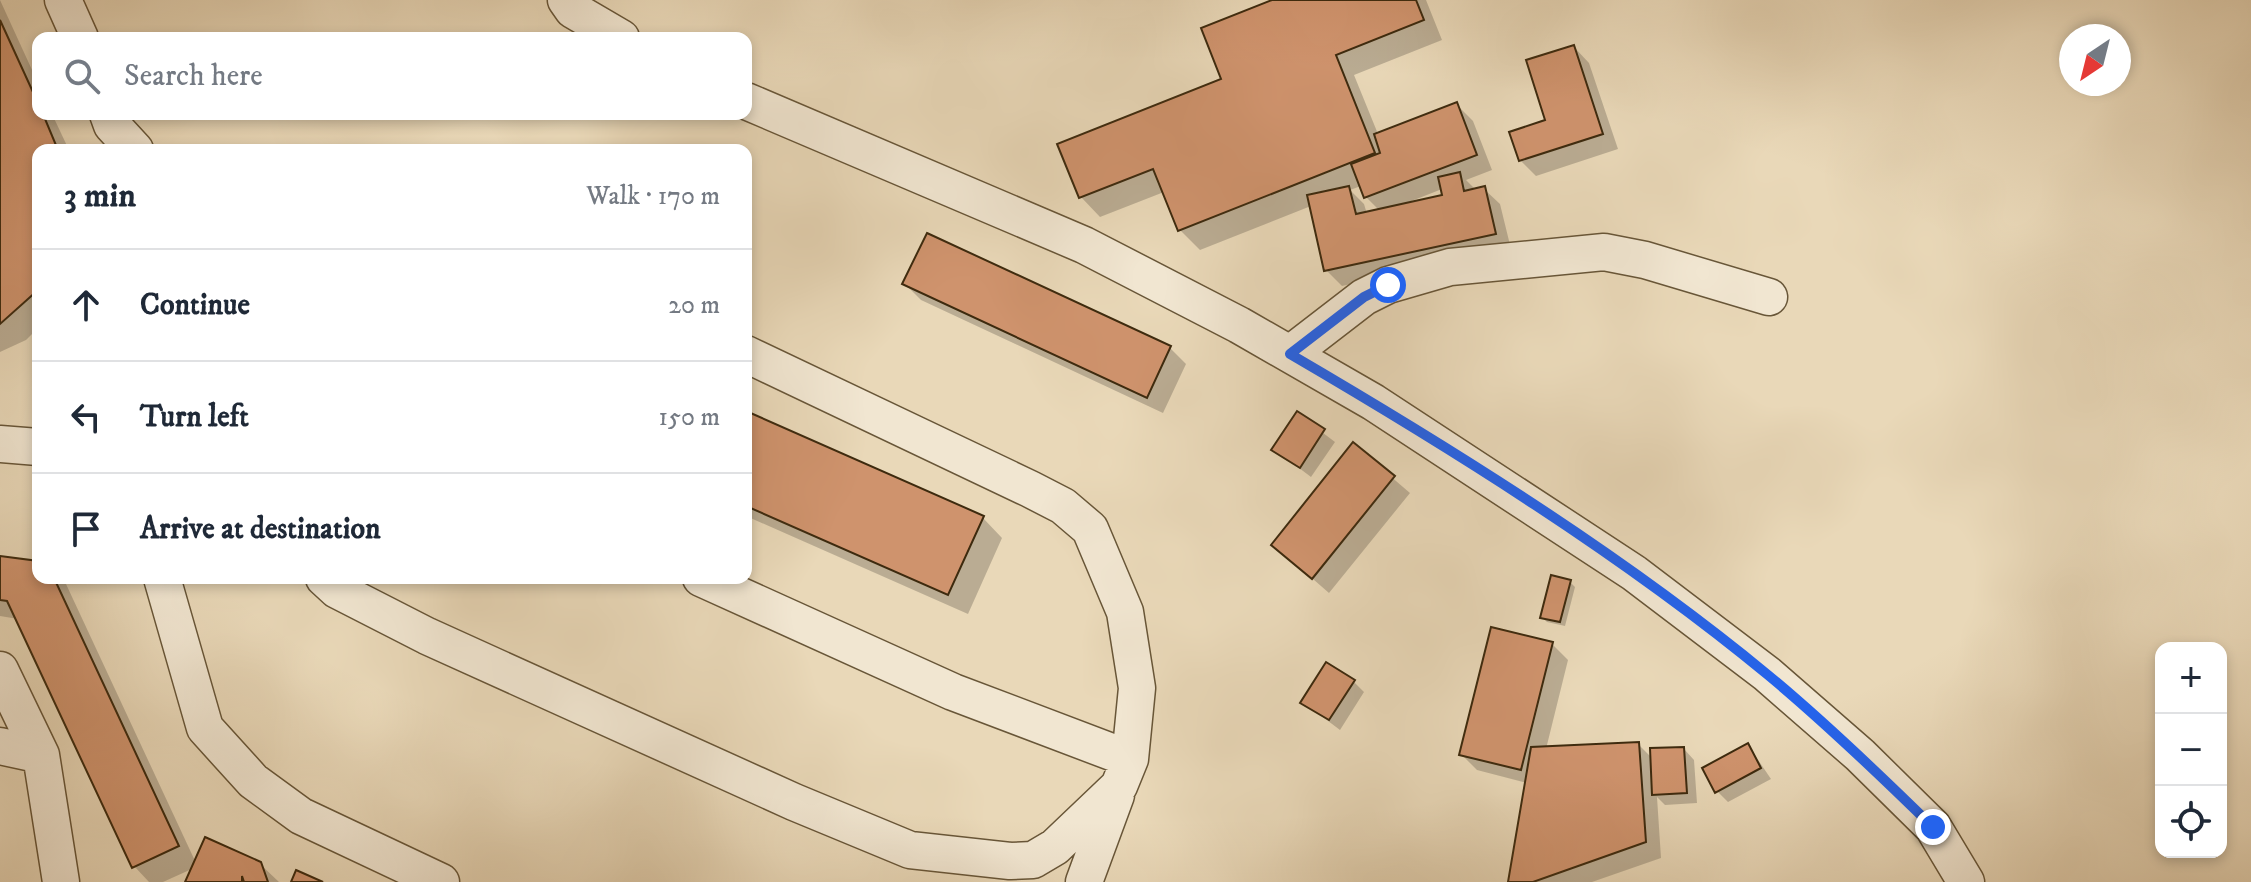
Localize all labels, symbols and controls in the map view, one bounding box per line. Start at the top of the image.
north arrow [2059,24,2131,96]
search box [32,32,752,120]
icon: search [60,54,104,98]
text: Search here [124,58,263,95]
text: 3 min [64,175,136,217]
text: Walk · 170 m [586,180,720,213]
route start [1370,267,1406,303]
icon: ahead [64,283,108,327]
text: Continue [140,287,250,324]
text: 20 m [668,289,720,322]
icon: left [64,395,108,439]
text: Turn left [140,399,249,436]
text: 150 m [659,401,720,434]
icon: arrive [64,507,108,551]
text: Arrive at destination [140,511,381,548]
map controls [2155,642,2227,858]
button: + [2155,642,2227,714]
button: − [2155,714,2227,786]
button: locate [2155,786,2227,858]
route end [1915,809,1951,845]

